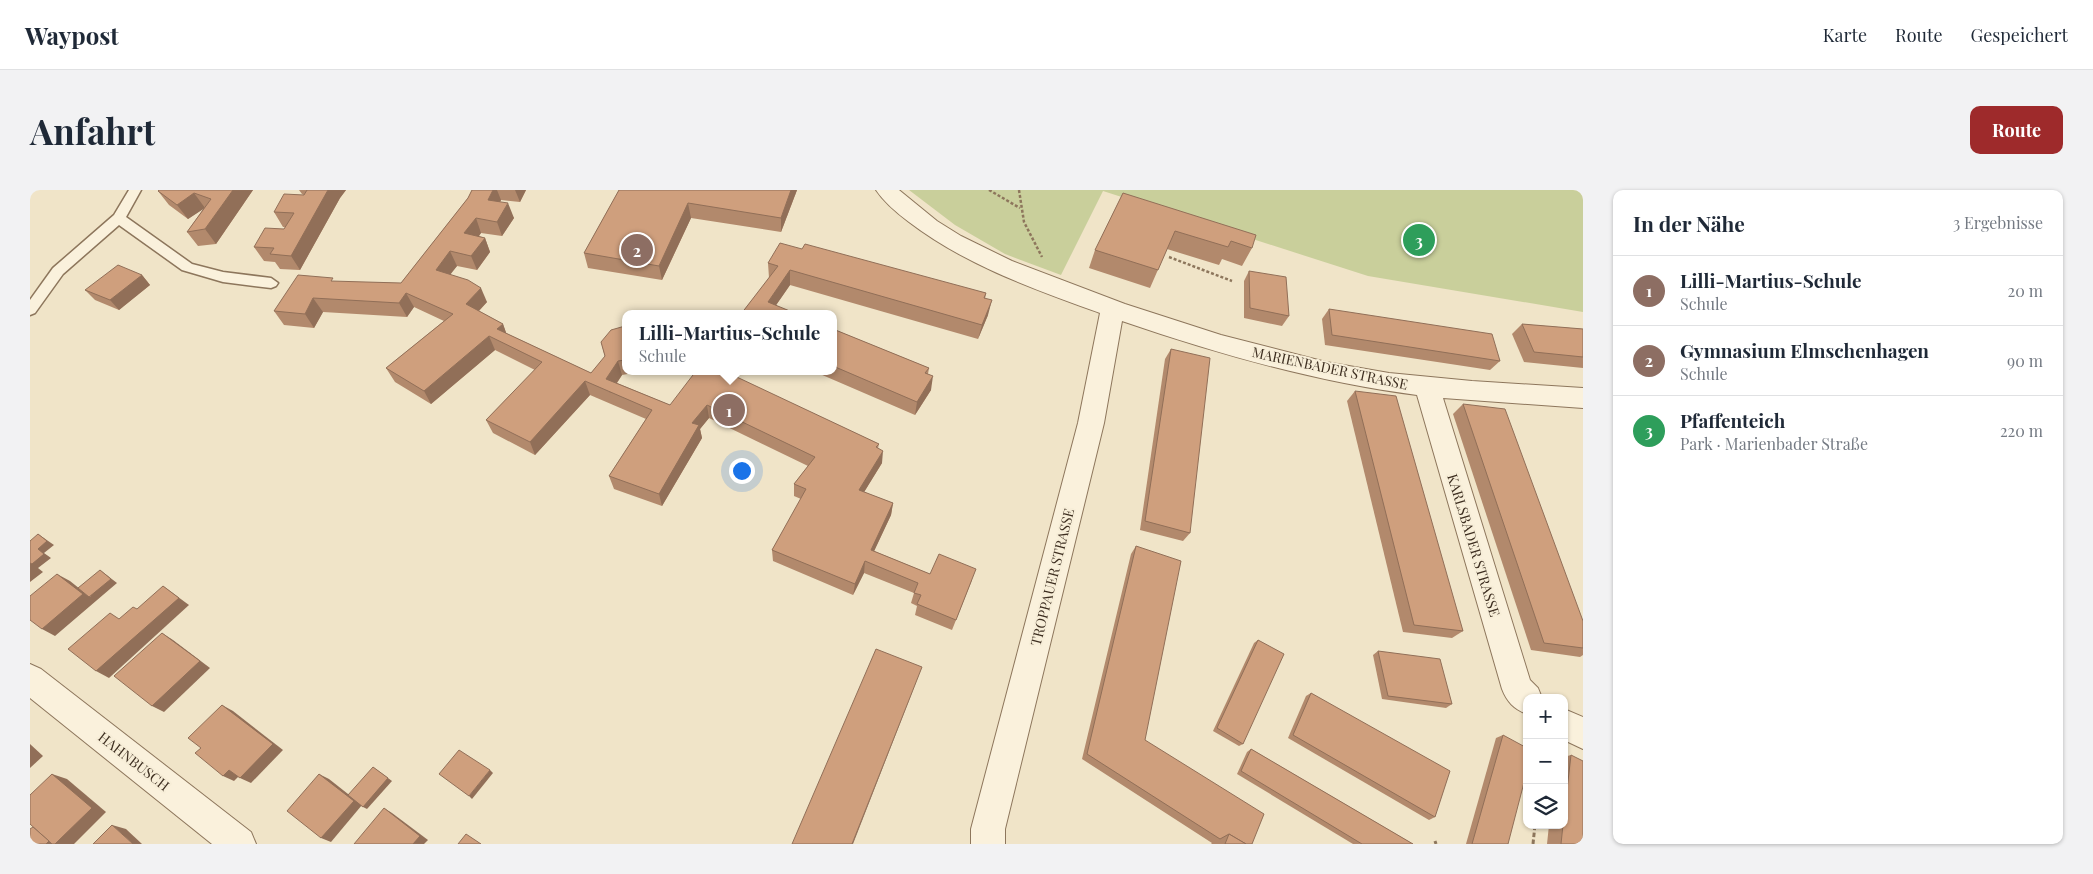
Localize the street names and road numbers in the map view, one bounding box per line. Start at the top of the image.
street label: MARIENBADER STRASSE [1250,342,1410,394]
street label: KARLSBADER STRASSE [1443,471,1505,619]
street label: TROPPAUER STRASSE [1026,506,1078,648]
street label: HAHNBUSCH [94,727,174,795]

